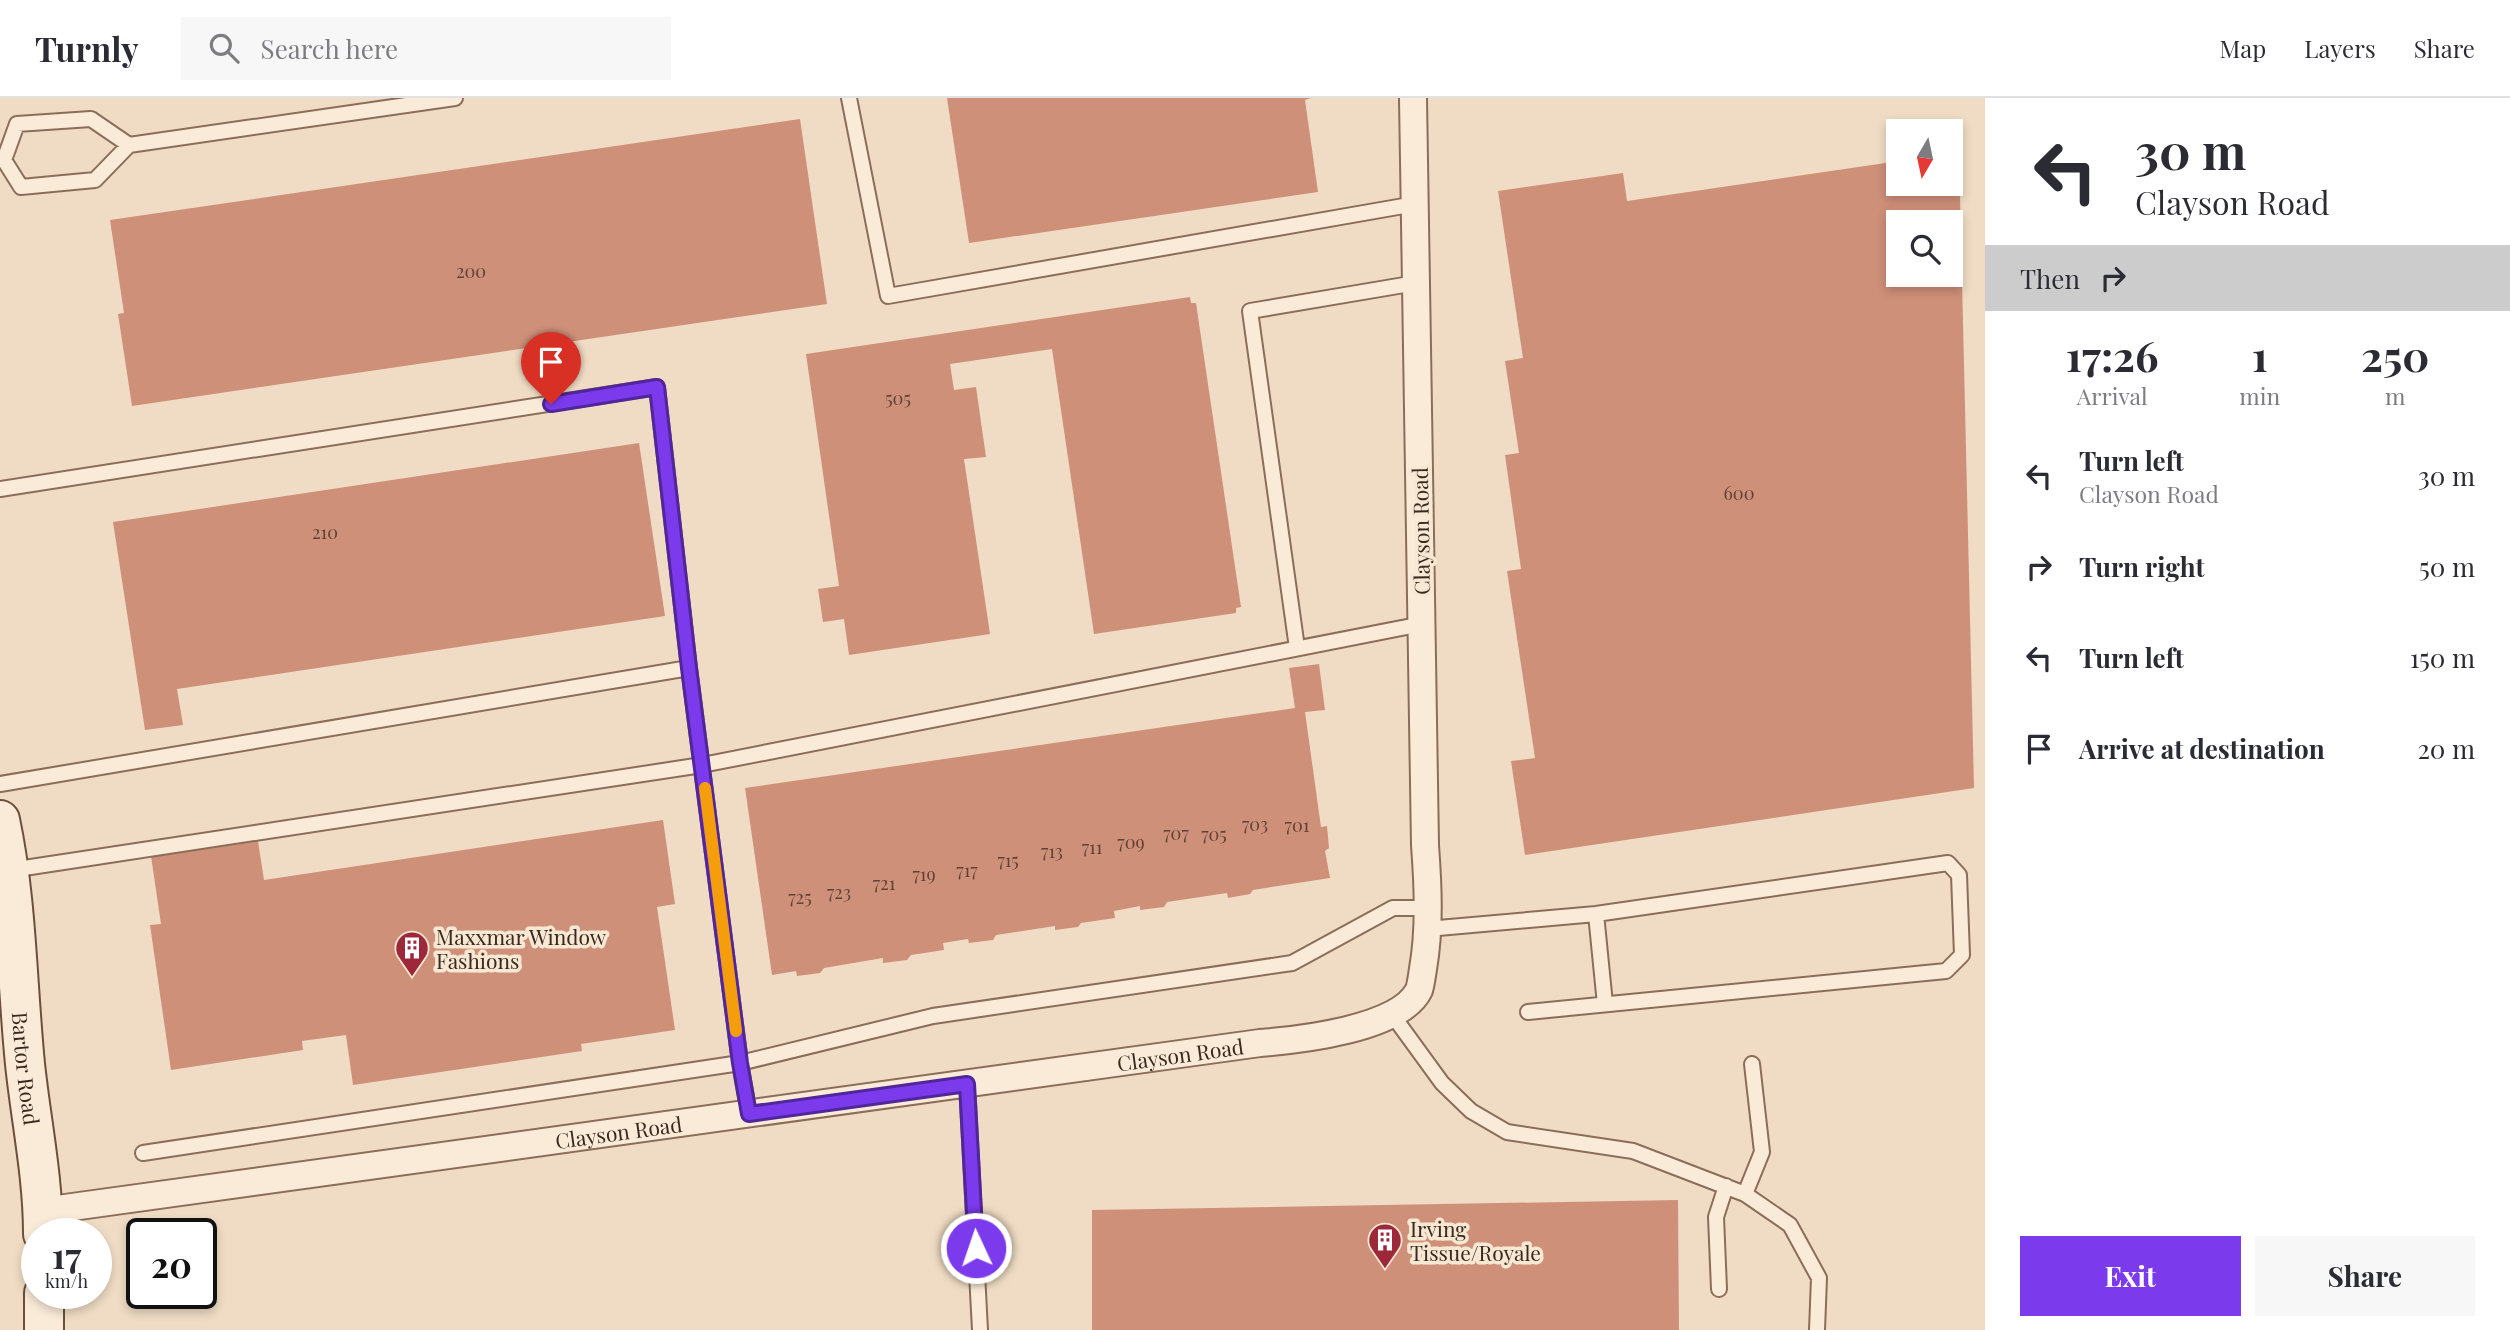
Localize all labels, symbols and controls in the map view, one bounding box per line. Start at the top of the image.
search box [181,17,671,80]
text: Turnly [35,26,139,70]
icon: search [205,29,243,67]
text: Search here [261,31,398,66]
text: Map [2220,32,2266,64]
text: Layers [2304,32,2376,64]
text: Share [2414,32,2475,64]
text: 30 m [2135,117,2246,182]
north arrow [1886,119,1964,196]
map controls [1886,119,1963,287]
icon: left [2020,126,2111,217]
text: Clayson Road [2135,180,2330,223]
button: search [1886,210,1963,287]
house number: 200 [456,259,486,283]
icon: right [2094,259,2132,297]
text: Then [2020,261,2080,296]
text: 17:26 [2066,327,2159,383]
text: 1 [2252,327,2268,383]
text: 250 [2361,327,2429,383]
pin [521,332,581,404]
icon: arrive [532,343,570,381]
text: Arrival [2077,380,2148,411]
text: min [2239,380,2280,411]
text: m [2385,380,2405,411]
house number: 505 [885,386,911,410]
text: Turn left [2079,443,2184,478]
icon: left [2020,457,2058,495]
text: 30 m [2418,458,2475,493]
street label: Clayson Road [1405,467,1435,595]
text: Clayson Road [2079,478,2219,509]
house number: 600 [1724,481,1754,505]
house number: 210 [312,520,338,544]
icon: right [2020,548,2058,586]
text: Turn right [2079,549,2205,584]
text: 50 m [2419,549,2475,584]
icon: left [2020,639,2058,677]
text: Turn left [2079,640,2184,675]
text: 150 m [2410,640,2475,675]
icon: arrive [2020,730,2058,768]
text: Arrive at destination [2079,731,2325,766]
text: 20 m [2417,731,2475,766]
house number: 703 [1242,812,1268,836]
house number: 701 [1285,813,1310,837]
house number: 707 [1163,821,1189,845]
house number: 705 [1201,822,1227,846]
house number: 709 [1117,830,1145,854]
house number: 711 [1082,835,1103,859]
house number: 713 [1041,839,1063,863]
house number: 715 [997,848,1019,872]
house number: 717 [956,858,978,882]
house number: 719 [912,862,936,886]
house number: 721 [873,871,896,895]
house number: 723 [827,880,851,904]
house number: 725 [788,885,812,909]
place label: Maxxmar Window Fashions [436,922,607,974]
building icon: Maxxmar Window Fashions [393,929,431,978]
street label: Bartor Road [7,1011,47,1127]
street label: Clayson Road [1115,1031,1245,1077]
street label: Clayson Road [553,1109,684,1154]
position arrow [939,1211,1013,1285]
place label: Irving Tissue/Royale [1410,1214,1541,1266]
speed limit sign: 20 [126,1218,217,1309]
building icon: Irving Tissue/Royale [1366,1221,1404,1270]
text: 17 [52,1231,81,1278]
button: Exit [2020,1236,2241,1316]
button: Share [2255,1236,2475,1316]
text: km/h [45,1269,88,1293]

